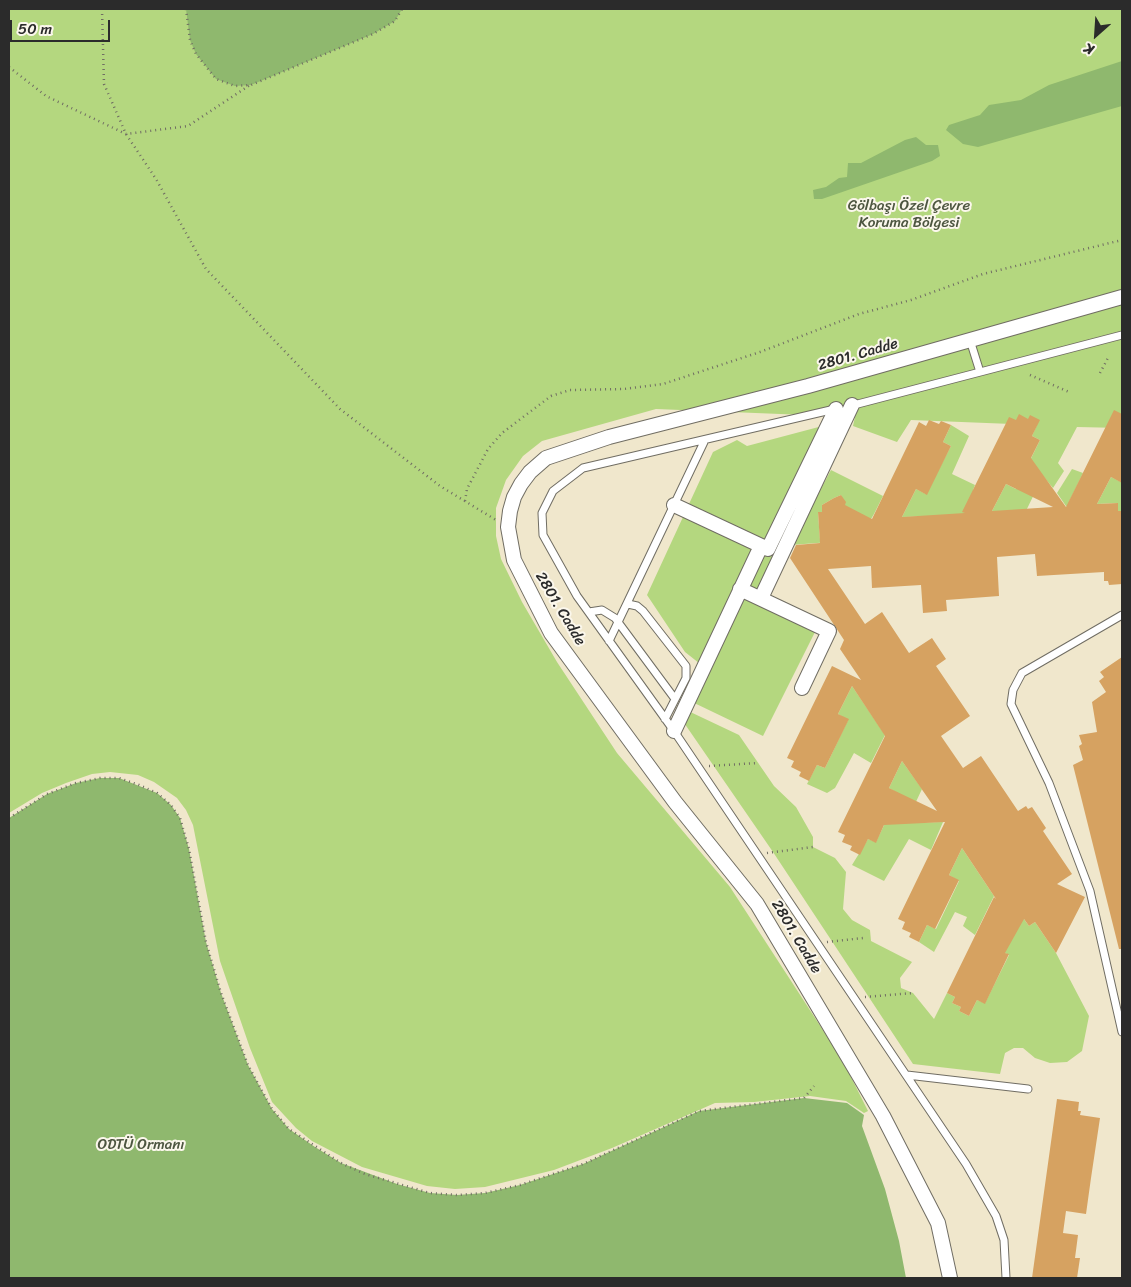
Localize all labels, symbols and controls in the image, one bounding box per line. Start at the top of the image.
scale bar [12,10,112,42]
north arrow [1071,10,1121,60]
text: 50 m [18,16,52,42]
text: K [1080,36,1099,62]
park label: Gölbaşı Özel Çevre Koruma Bölgesi [848,197,970,232]
street label: 2801. Cadde [816,335,900,375]
street label: 2801. Cadde [531,569,589,649]
street label: 2801. Cadde [767,897,825,977]
park label: ODTÜ Ormanı [98,1136,184,1154]

